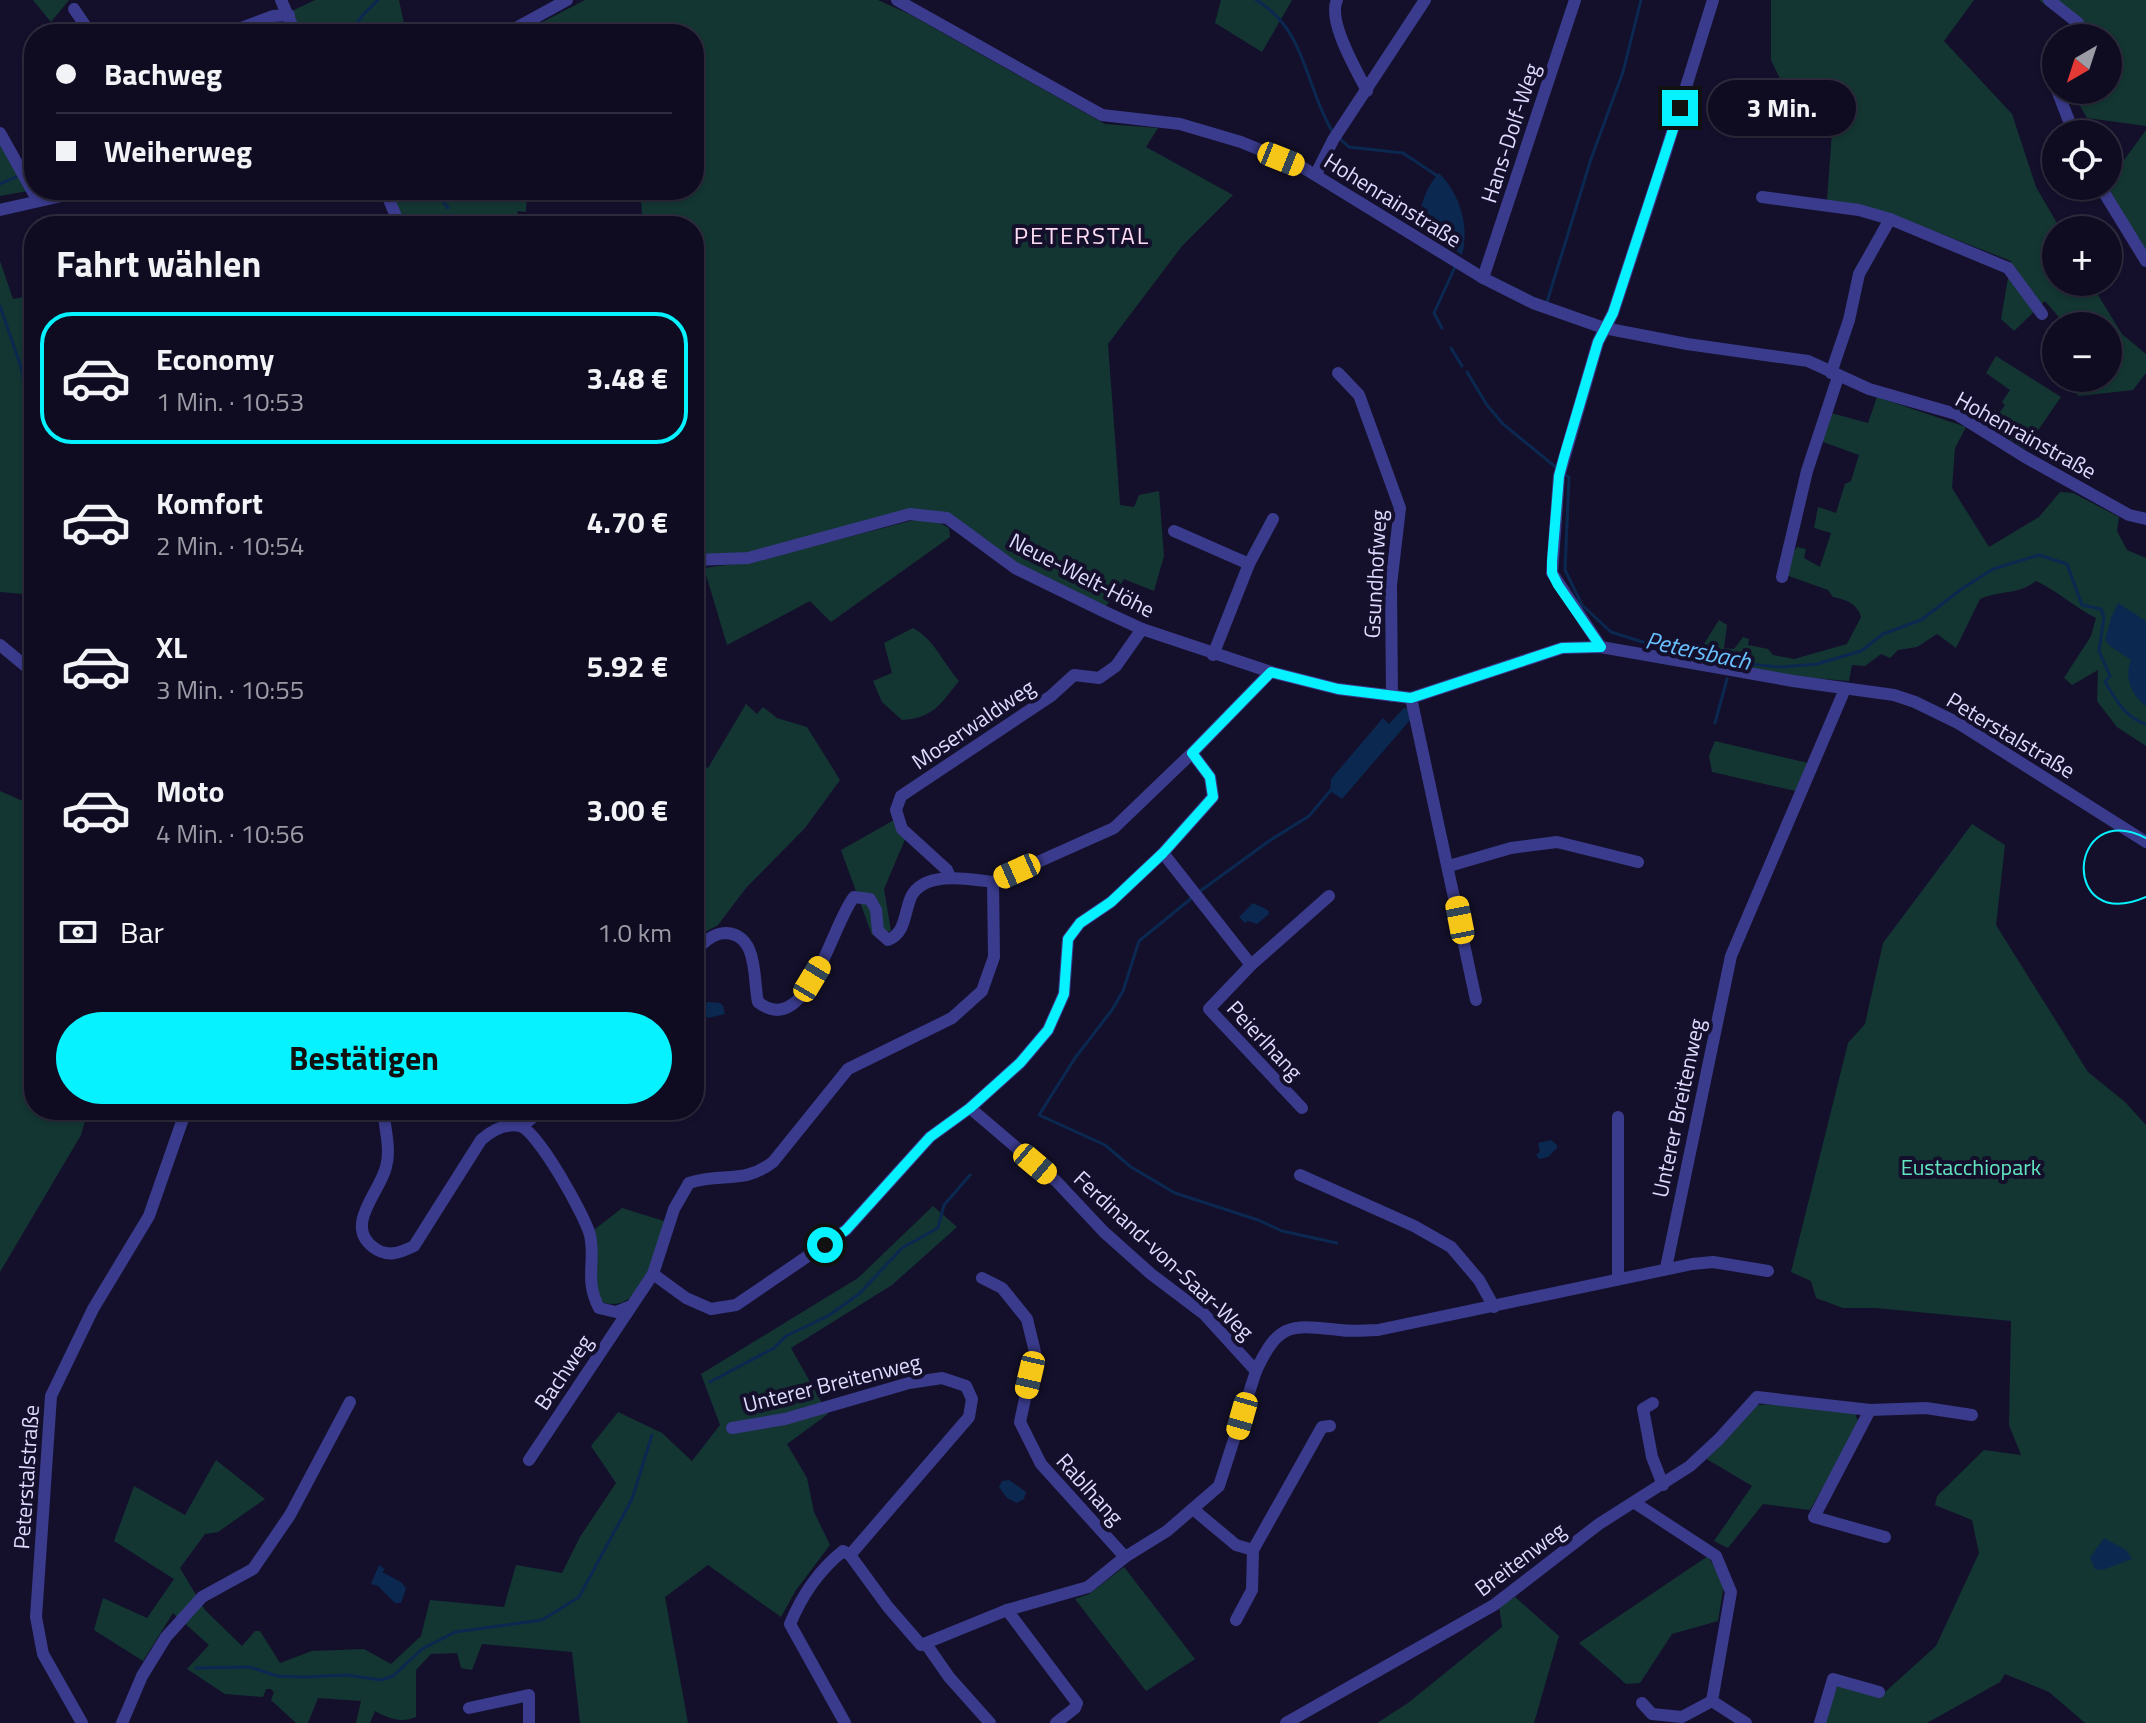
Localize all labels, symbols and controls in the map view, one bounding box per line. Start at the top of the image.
north arrow [2042,24,2122,104]
map controls [2042,24,2122,392]
text: Bachweg [104,51,222,97]
street label: Hans-Dolf-Weg [1471,59,1549,207]
callout: 3 Min. [1708,80,1856,136]
text: 3 Min. [1747,88,1817,127]
route end [1662,90,1698,126]
button: locate [2042,120,2122,200]
text: Weiherweg [104,128,252,174]
car [1254,139,1308,179]
street label: Hohenrainstraße [1318,144,1468,256]
button: + [2042,216,2122,296]
district label: PETERSTAL [1014,217,1150,253]
text: Fahrt wählen [56,236,261,291]
button: − [2042,312,2122,392]
text: Economy [156,336,274,382]
icon: car [60,342,132,414]
text: 3.48 € [587,355,668,401]
text: 1 Min. · 10:53 [156,382,304,421]
street label: Hohenrainstraße [1949,382,2103,488]
text: Komfort [156,480,263,526]
icon: car [60,486,132,558]
text: 4.70 € [587,499,668,545]
street label: Gsundhofweg [1355,509,1395,639]
street label: Neue-Welt-Höhe [1003,524,1161,626]
text: 2 Min. · 10:54 [156,526,304,565]
water label: Petersbach [1642,621,1755,679]
text: XL [156,624,187,670]
icon: car [60,630,132,702]
text: 5.92 € [587,643,668,689]
text: 3 Min. · 10:55 [156,670,304,709]
street label: Moserwaldweg [904,670,1042,778]
street label: Peterstalstraße [1940,683,2082,787]
text: Moto [156,768,224,814]
icon: car [60,774,132,846]
text: 3.00 € [587,787,668,833]
text: 4 Min. · 10:56 [156,814,304,853]
car [990,850,1044,892]
car [1444,894,1476,946]
text: Bar [120,909,164,955]
icon: cash [56,910,100,954]
text: 1.0 km [597,913,672,952]
car [789,952,835,1006]
street label: Peierlhang [1219,992,1311,1088]
button: Bestätigen [56,1012,672,1104]
street label: Unterer Breitenweg [1642,1015,1714,1201]
car [1009,1139,1061,1189]
park label: Eustacchiopark [1901,1150,2042,1184]
street label: Ferdinand-von-Saar-Weg [1066,1162,1262,1348]
route start [807,1227,843,1263]
street label: Bachweg [525,1327,601,1417]
street label: Unterer Breitenweg [739,1344,925,1422]
car [1013,1349,1047,1401]
car [1224,1390,1260,1442]
street label: Peterstalstraße [4,1404,48,1550]
street label: Rablhang [1048,1445,1132,1533]
street label: Breitenweg [1467,1513,1573,1605]

